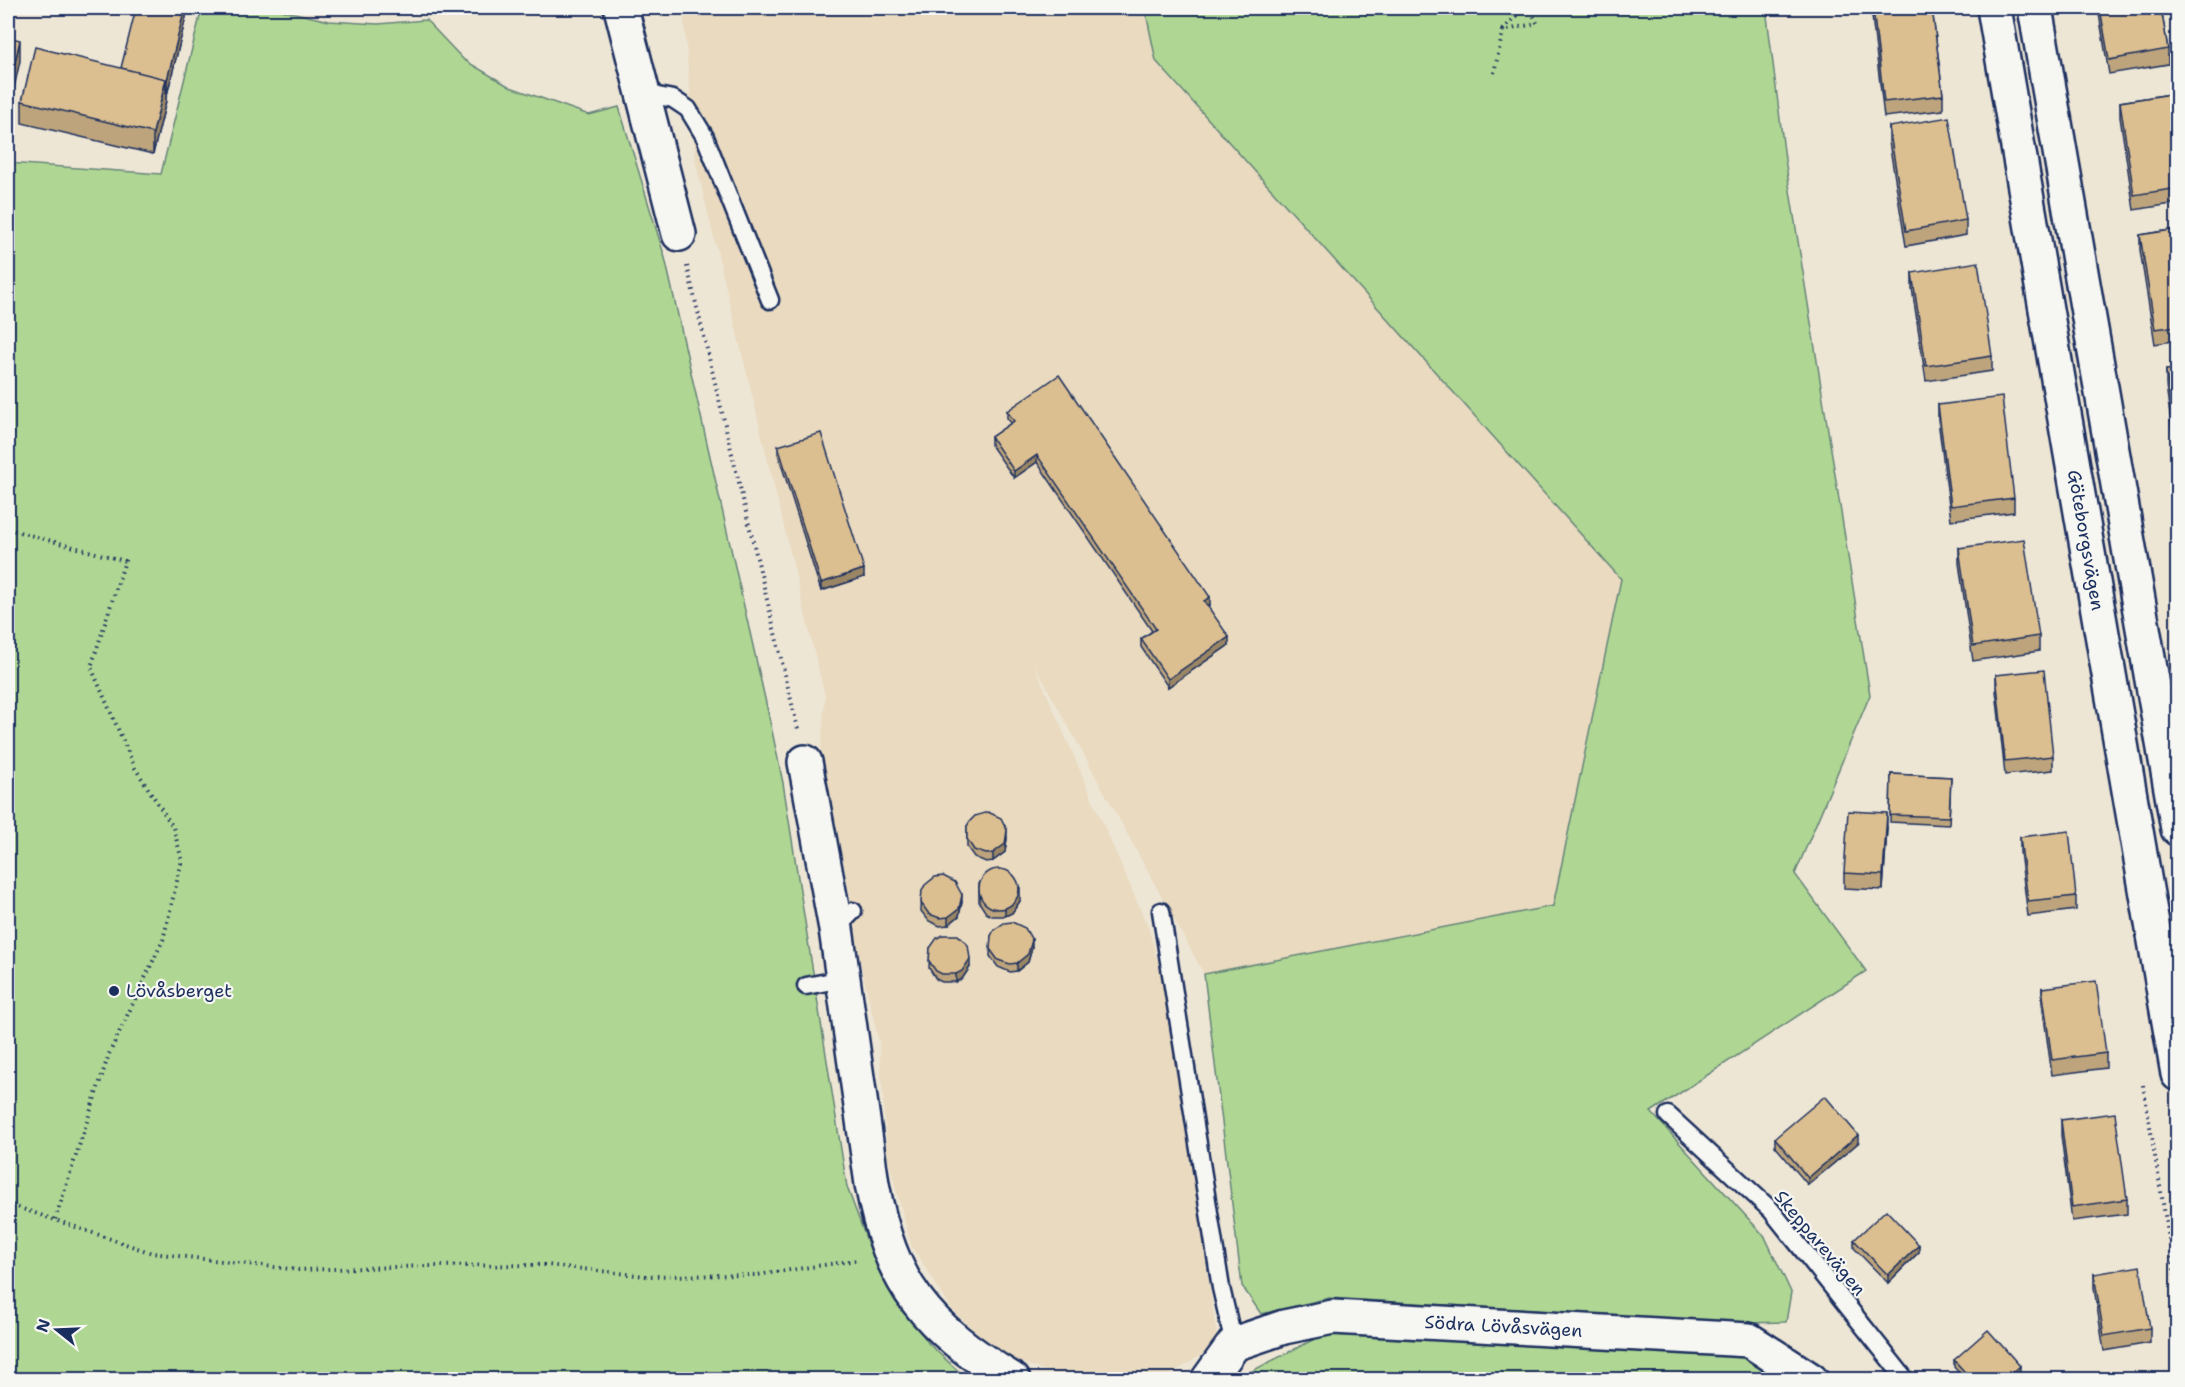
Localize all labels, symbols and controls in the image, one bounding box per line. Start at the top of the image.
street label: Göteborgsvägen [2062,468,2110,612]
place label: Lövåsberget [126,979,232,1003]
marker: Lövåsberget [107,984,121,998]
street label: Skepparevägen [1769,1185,1871,1301]
north arrow [27,1300,87,1360]
street label: Södra Lövåsvägen [1424,1310,1583,1343]
text: N [31,1316,55,1335]

